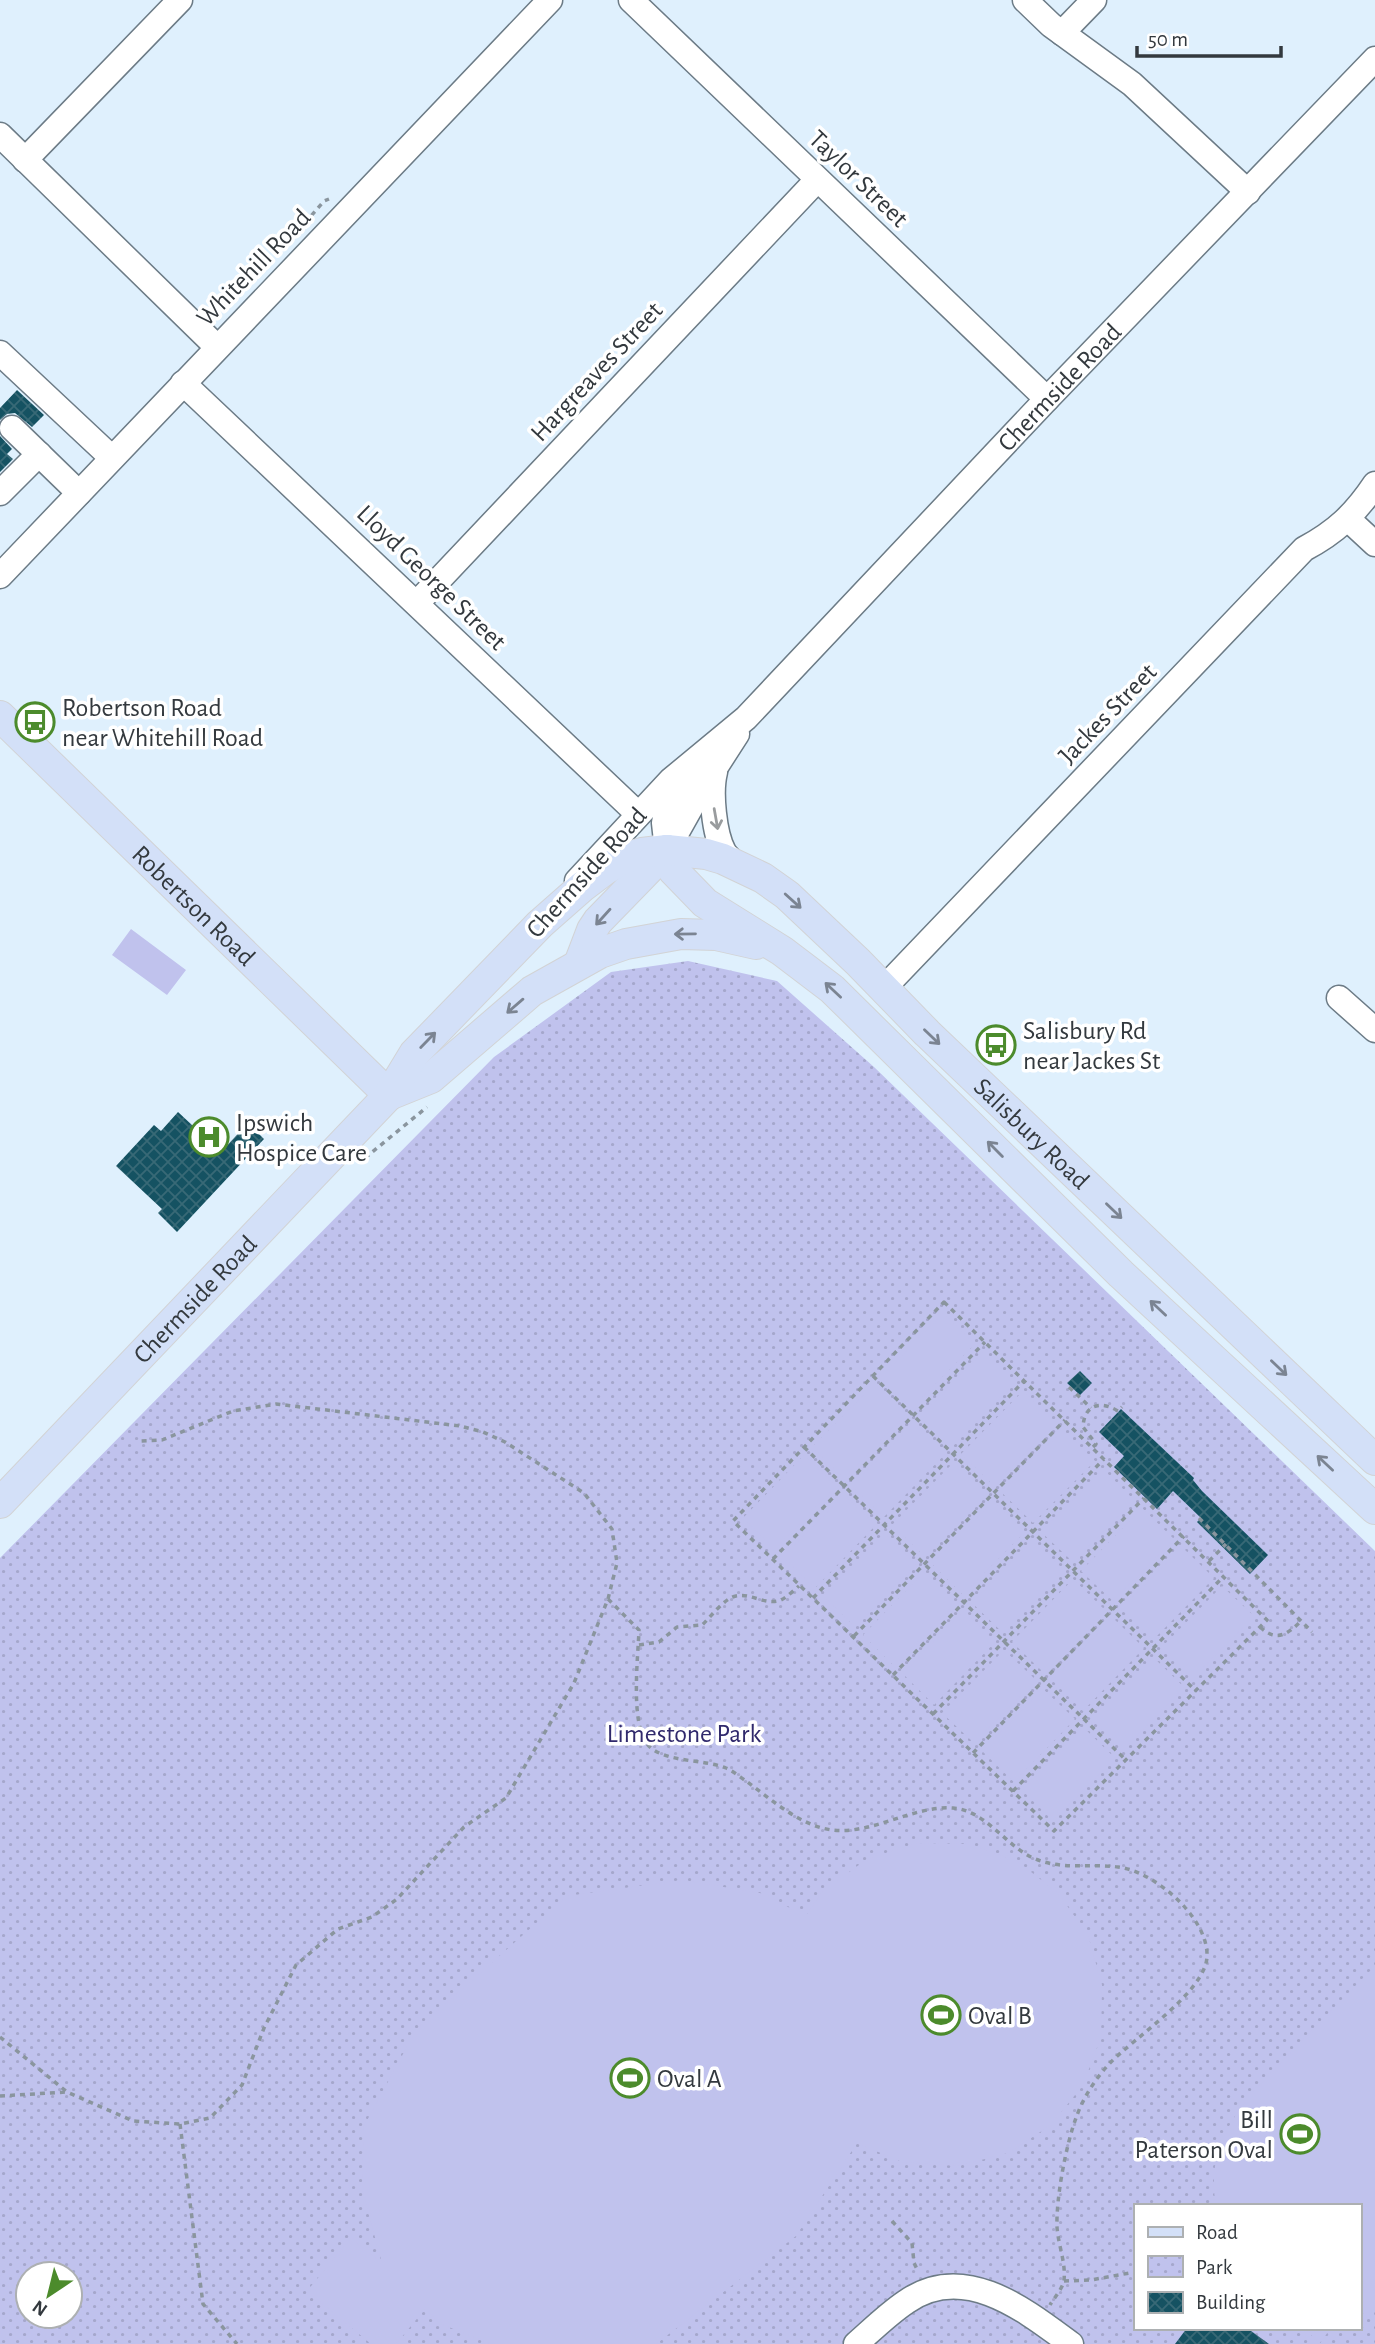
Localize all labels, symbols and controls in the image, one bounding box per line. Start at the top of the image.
scale bar [1137,14,1280,58]
text: 50 m [1148,29,1188,50]
street label: Taylor Street [804,125,913,232]
street label: Whitehill Road [192,204,316,331]
street label: Hargreaves Street [526,297,668,446]
street label: Chermside Road [993,319,1126,456]
street label: Lloyd George Street [352,500,511,655]
street label: Jackes Street [1054,659,1162,769]
place label: Robertson Road near Whitehill Road [62,695,263,751]
bus stop icon: Robertson Road near Whitehill Road [14,701,56,743]
street label: Chermside Road [522,802,652,943]
one-way arrow [710,807,723,830]
street label: Robertson Road [127,841,260,971]
one-way arrow [784,893,801,910]
one-way arrow [595,908,611,926]
one-way arrow [674,928,697,941]
one-way arrow [825,982,842,999]
one-way arrow [506,998,524,1014]
place label: Salisbury Rd near Jackes St [1023,1018,1160,1074]
bus stop icon: Salisbury Rd near Jackes St [975,1024,1017,1066]
one-way arrow [923,1028,940,1045]
one-way arrow [420,1031,437,1048]
street label: Salisbury Road [969,1073,1094,1194]
place label: Ipswich Hospice Care [236,1110,367,1166]
hospital icon: Ipswich Hospice Care [188,1116,230,1158]
one-way arrow [987,1141,1004,1158]
one-way arrow [1105,1202,1122,1219]
street label: Chermside Road [129,1231,262,1369]
one-way arrow [1150,1300,1167,1317]
one-way arrow [1270,1359,1287,1376]
one-way arrow [1316,1455,1334,1471]
park label: Limestone Park [607,1721,761,1747]
sports icon: Oval B [920,1994,962,2036]
place label: Oval B [968,2003,1032,2029]
sports icon: Oval A [609,2057,651,2099]
place label: Oval A [657,2066,722,2092]
place label: Bill Paterson Oval [1134,2107,1273,2163]
sports icon: Bill Paterson Oval [1279,2113,1321,2155]
legend [1134,2204,1361,2330]
text: Road [1196,2222,1238,2243]
text: Park [1196,2257,1233,2278]
north arrow [14,2260,84,2330]
text: Building [1196,2292,1266,2313]
text: N [29,2296,51,2319]

